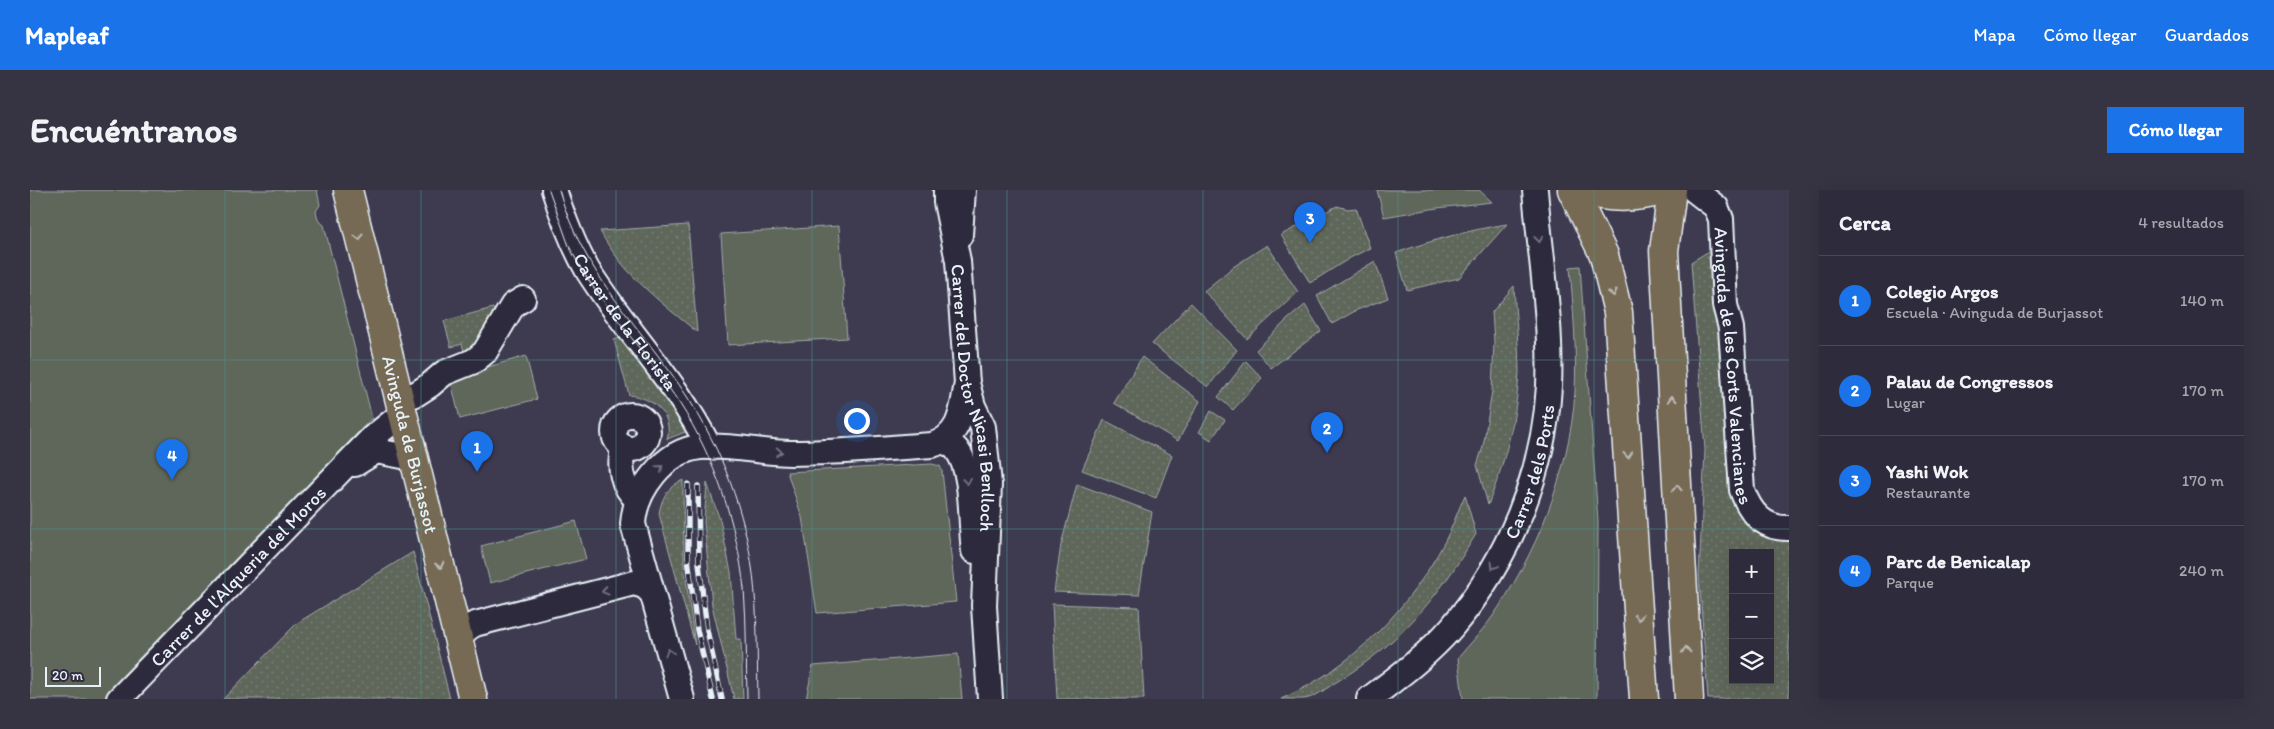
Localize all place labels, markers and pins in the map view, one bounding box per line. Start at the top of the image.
pin: 3 [1294,202,1326,243]
pin: 2 [1311,412,1343,453]
pin: 1 [461,431,493,472]
pin: 4 [156,439,188,480]

